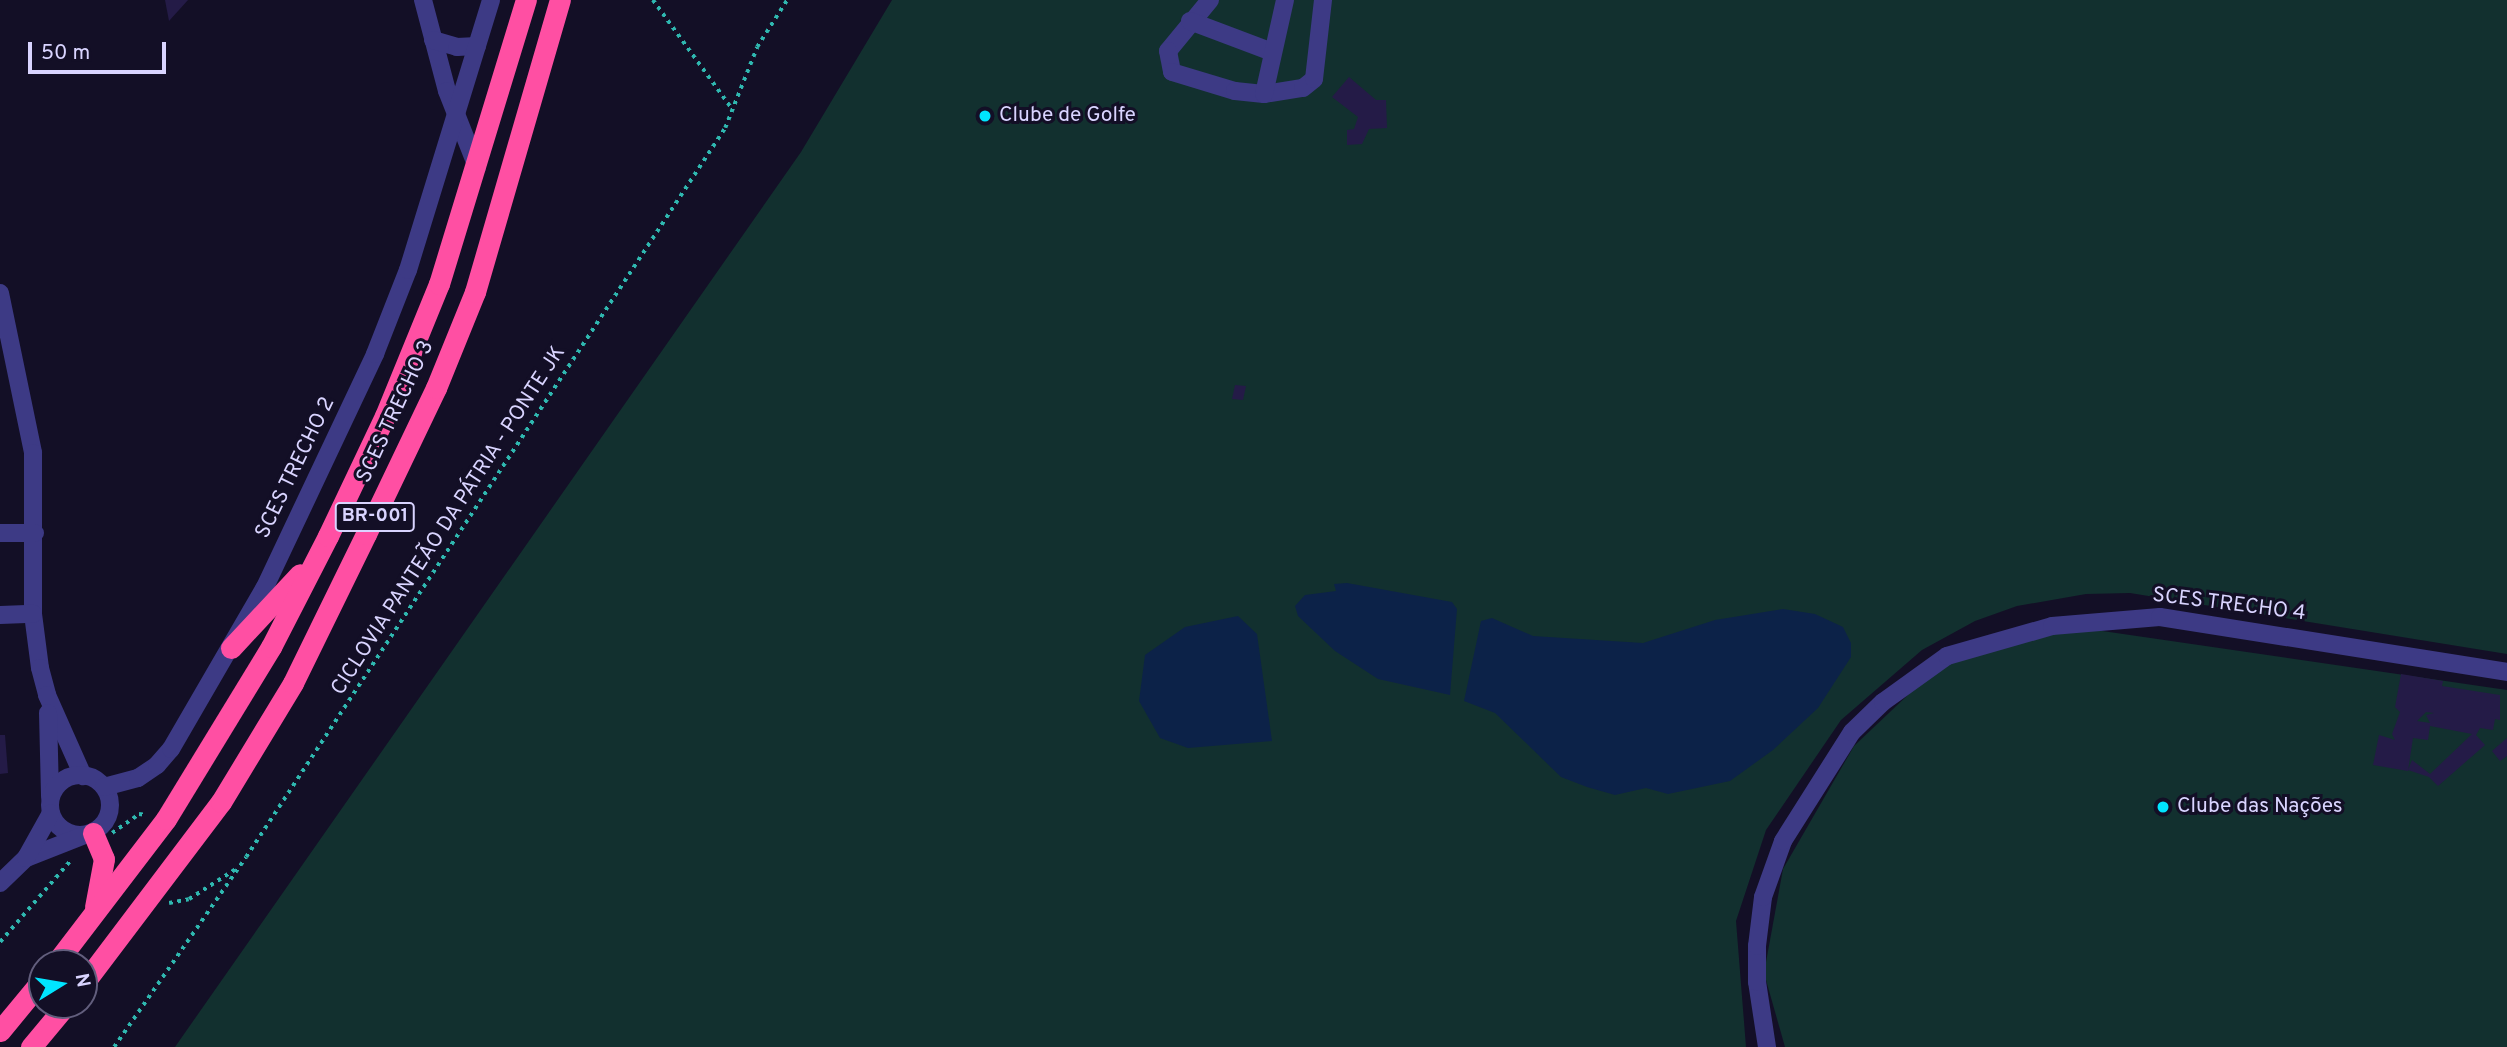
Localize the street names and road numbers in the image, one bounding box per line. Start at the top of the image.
street label: SCES TRECHO 3 [352,336,440,488]
street label: CICLOVIA PANTEÃO DA PÁTRIA - PONTE JK [326,341,572,701]
street label: SCES TRECHO 2 [251,393,341,543]
road number: BR-001 [335,502,415,532]
street label: SCES TRECHO 4 [2150,583,2308,627]

